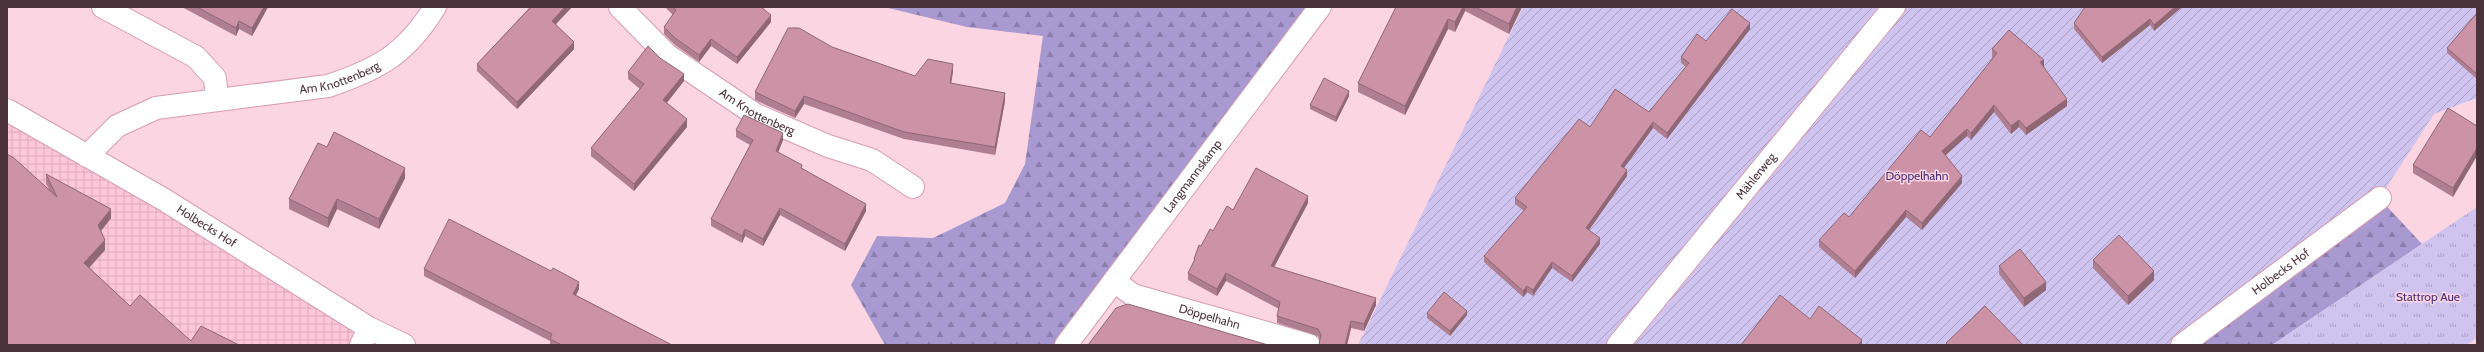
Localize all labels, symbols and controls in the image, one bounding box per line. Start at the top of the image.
street label: Am Knottenberg [298,57,383,97]
street label: Am Knottenberg [717,85,798,138]
street label: Langmannskamp [1160,136,1225,216]
street label: Mählerweg [1732,149,1779,202]
park label: Döppelhahn [1885,168,1949,183]
street label: Holbecks Hof [174,201,240,250]
street label: Holbecks Hof [2249,245,2312,298]
park label: Stattrop Aue [2396,289,2460,304]
street label: Döppelhahn [1177,300,1242,332]

